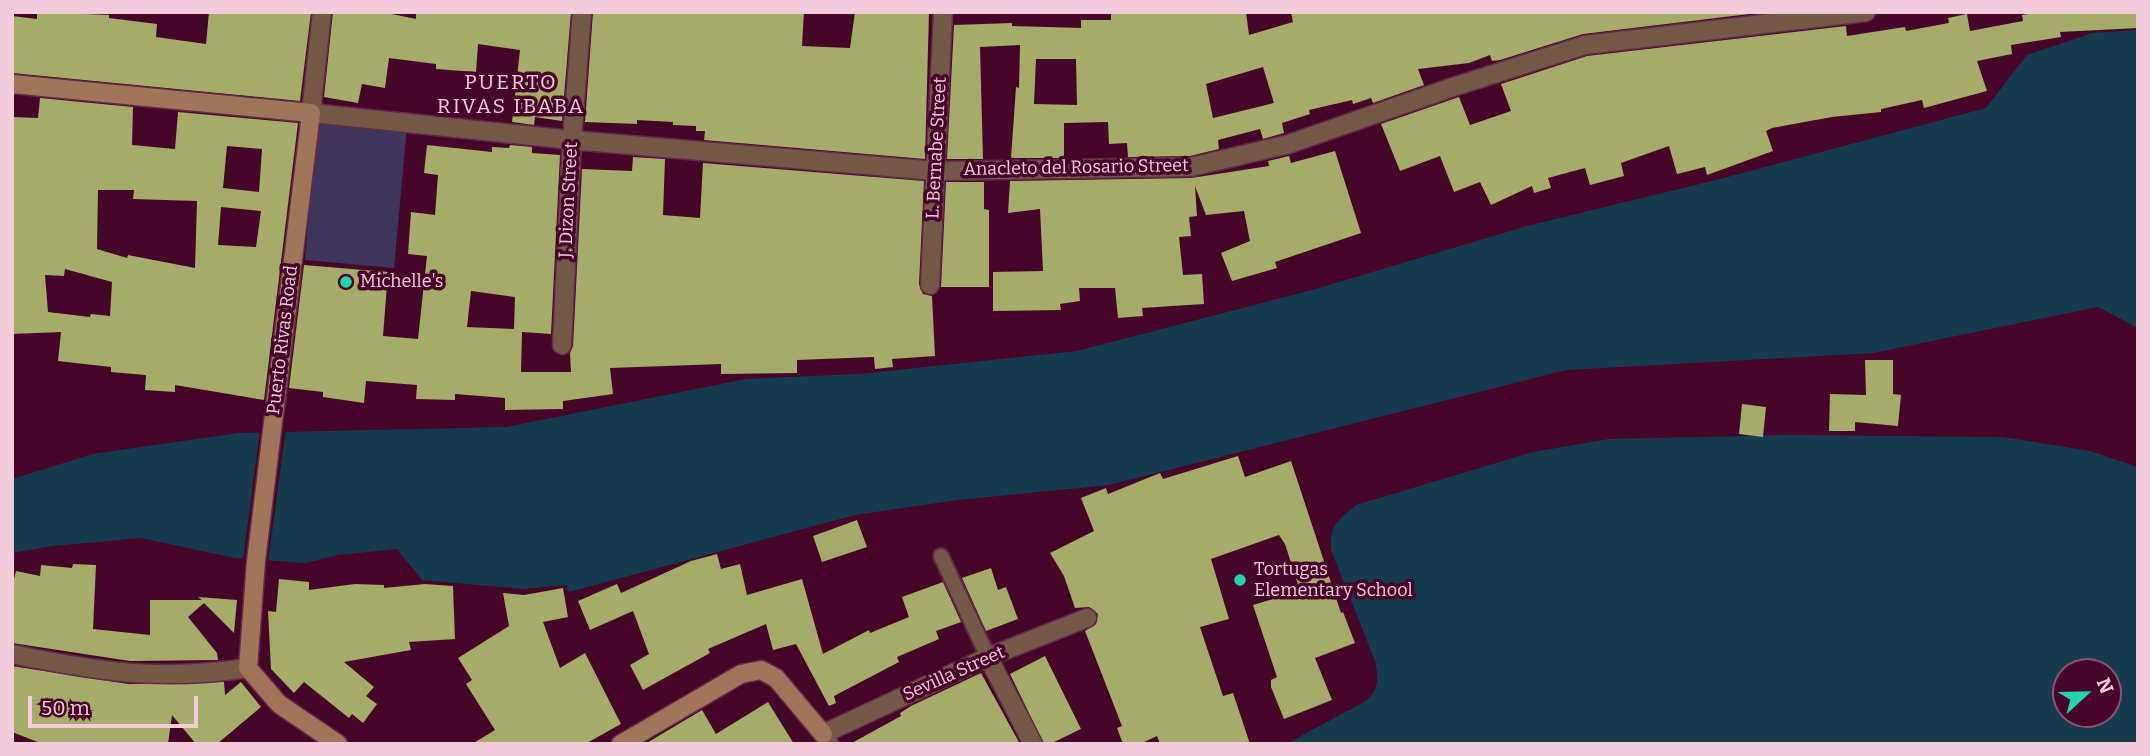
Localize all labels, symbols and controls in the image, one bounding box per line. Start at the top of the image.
district label: PUERTO RIVAS IBABA [438,70,584,120]
street label: L. Bernabe Street [922,76,952,220]
street label: J. Dizon Street [555,141,583,259]
street label: Anacleto del Rosario Street [963,155,1189,181]
street label: Puerto Rivas Road [263,264,303,416]
place label: Michelle's [360,271,443,293]
marker: Michelle's [338,274,354,290]
place label: Tortugas Elementary School [1254,559,1413,602]
marker: Tortugas Elementary School [1232,572,1248,588]
street label: Sevilla Street [900,642,1008,706]
north arrow [2052,658,2122,728]
text: N [2092,675,2118,697]
scale bar [32,682,201,726]
text: 50 m [41,695,90,721]

